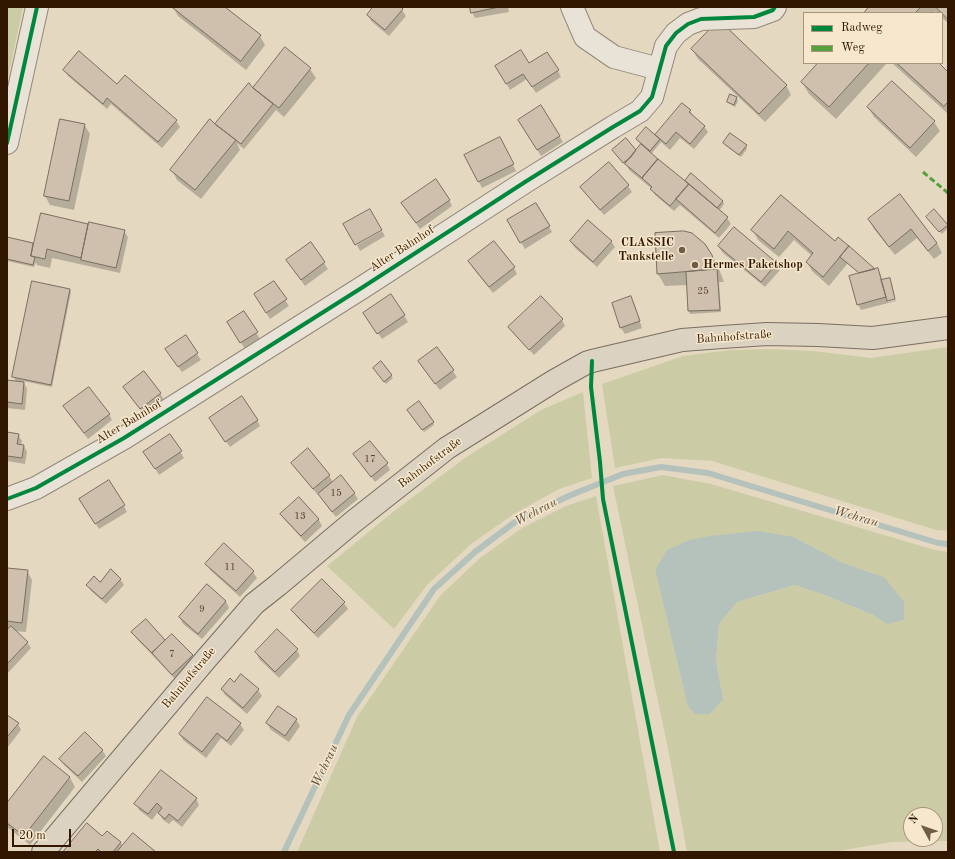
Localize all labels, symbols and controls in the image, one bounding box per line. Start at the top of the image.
legend [803,12,943,64]
text: Radweg [841,22,883,34]
text: Weg [841,42,865,54]
street label: Alter Bahnhof [367,223,437,275]
place label: CLASSIC Tankstelle [618,236,674,264]
marker: CLASSIC Tankstelle [677,245,687,255]
place label: Hermes Paketshop [703,258,803,272]
marker: Hermes Paketshop [690,260,700,270]
house number: 25 [697,285,709,297]
street label: Bahnhofstraße [696,327,772,347]
street label: Alter Bahnhof [94,397,164,447]
street label: Bahnhofstraße [395,434,465,492]
house number: 17 [364,453,376,465]
house number: 15 [330,487,342,499]
water label: Wehrau [512,494,560,530]
water label: Wehrau [832,503,880,531]
house number: 13 [294,510,306,522]
house number: 11 [224,561,236,573]
house number: 9 [199,603,205,615]
street label: Bahnhofstraße [159,644,219,712]
house number: 7 [169,648,175,660]
water label: Wehrau [308,742,342,790]
north arrow [903,807,943,847]
text: N [907,813,921,826]
scale bar [14,821,73,847]
text: 20 m [19,830,46,842]

